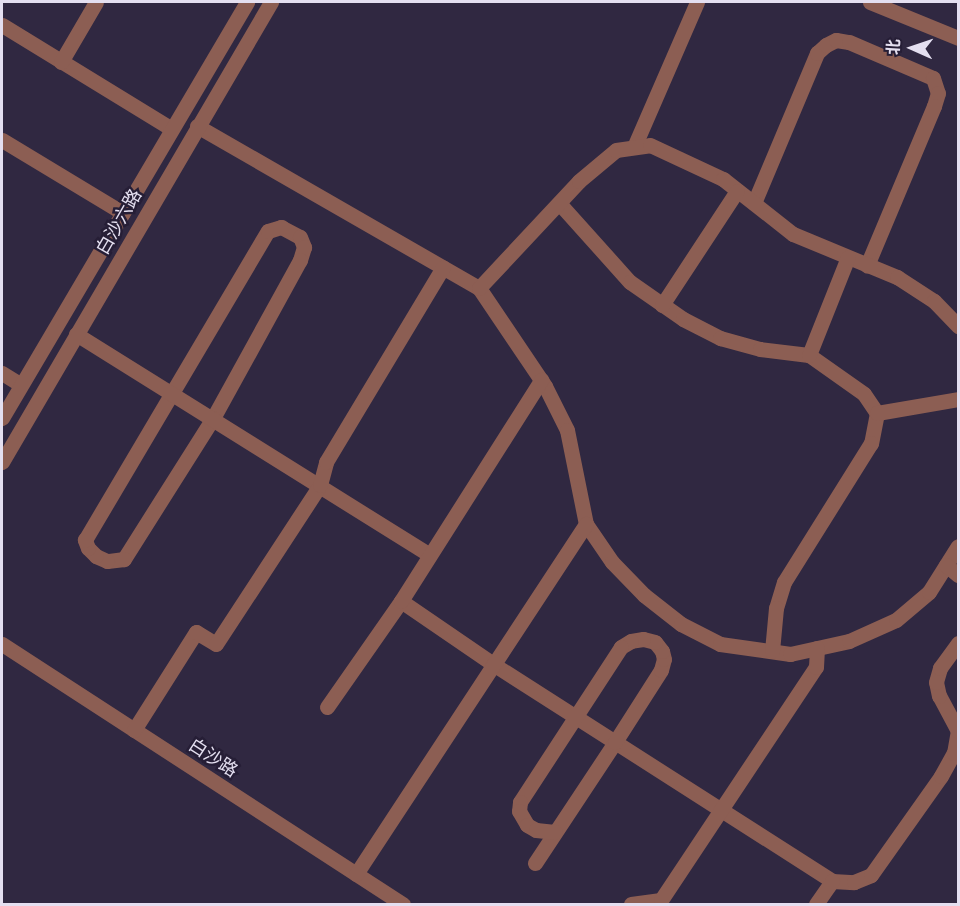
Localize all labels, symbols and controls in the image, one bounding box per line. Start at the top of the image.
north arrow [882,18,942,78]
text: 北 [884,39,903,56]
street label: 白沙六路 [92,185,146,259]
street label: 白沙路 [184,734,242,782]

